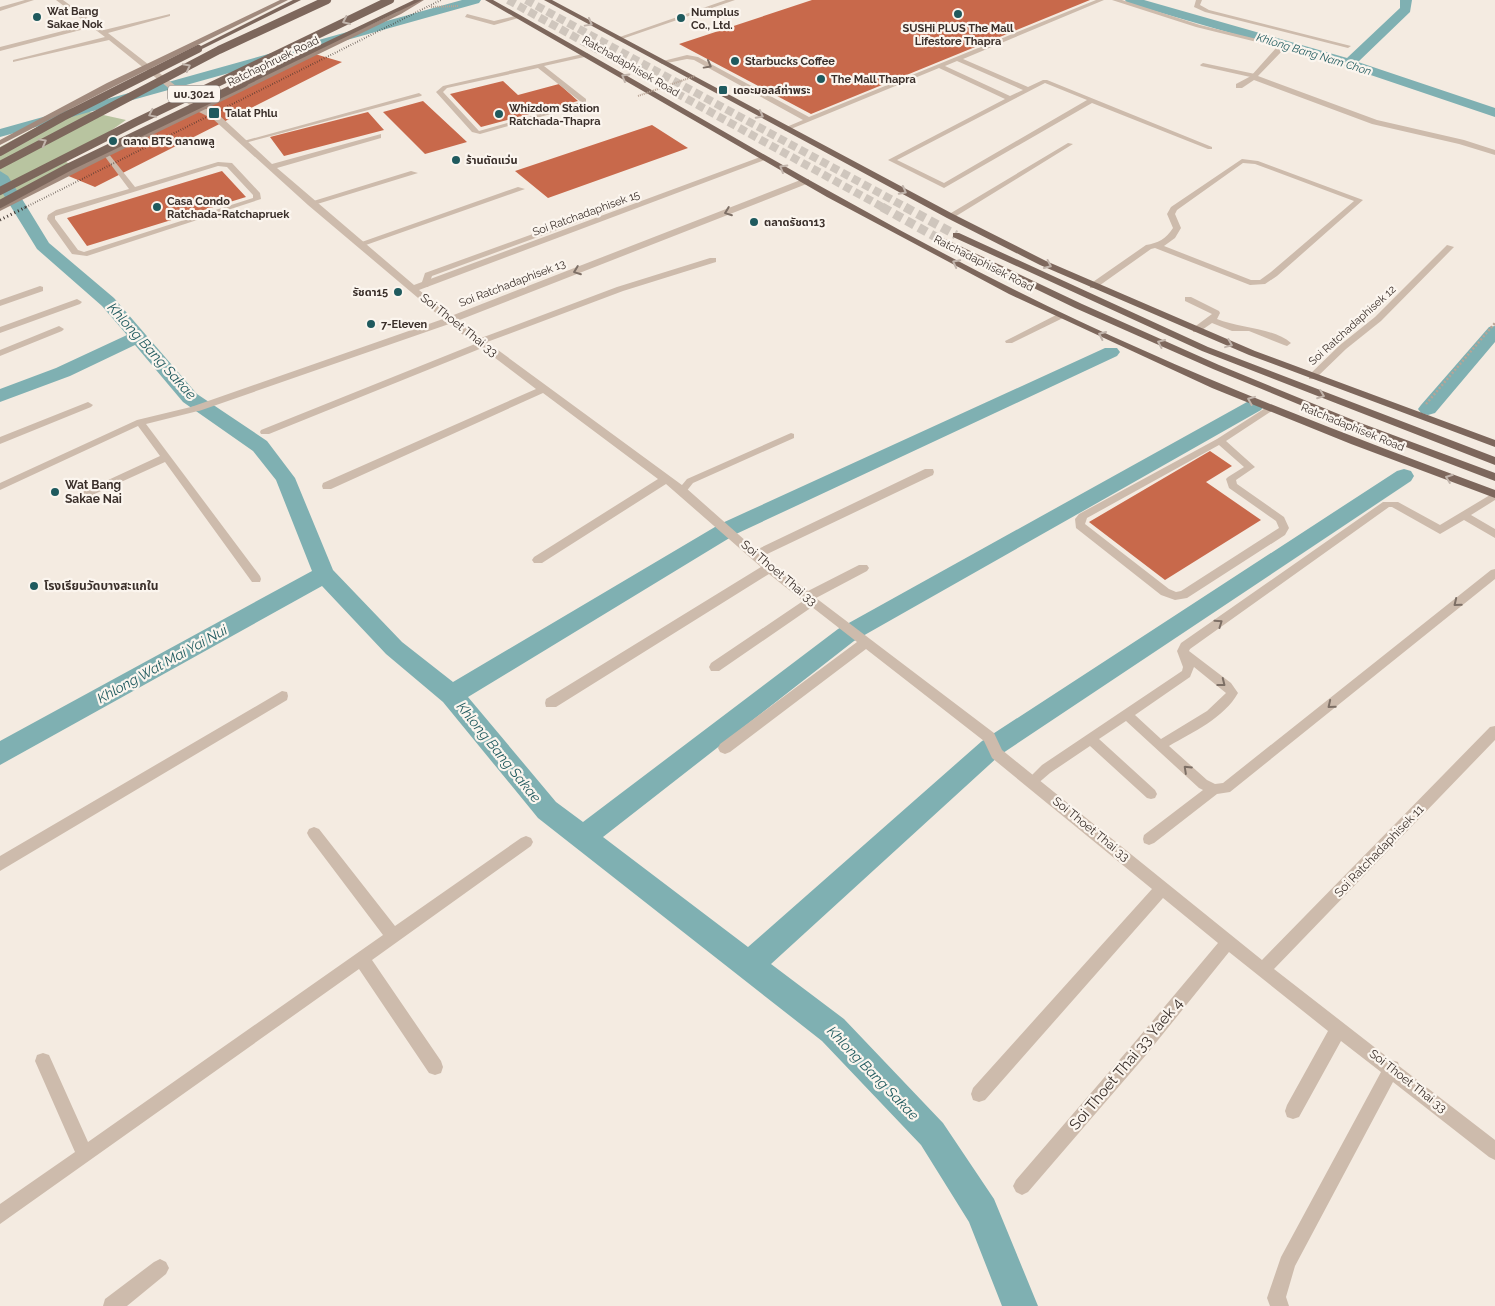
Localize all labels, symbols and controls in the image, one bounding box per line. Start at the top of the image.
place label: Wat Bang Sakae Nok [47,5,104,31]
place label: Numplus Co., Ltd. [691,6,740,32]
marker: SUSHi PLUS The Mall Lifestore Thapra [952,8,964,20]
marker: Wat Bang Sakae Nok [31,11,43,23]
marker: Numplus Co., Ltd. [675,12,687,24]
one-way arrow [343,15,352,25]
one-way arrow [584,17,593,27]
place label: SUSHi PLUS The Mall Lifestore Thapra [902,22,1014,48]
water label: Khlong Bang Nam Chon [1255,31,1373,78]
street label: Ratchadaphisek Road [580,33,682,100]
street label: Ratchaphruek Road [225,34,321,89]
marker: Starbucks Coffee [729,55,741,67]
place label: Starbucks Coffee [745,55,835,68]
one-way arrow [703,59,712,69]
one-way arrow [182,63,191,73]
one-way arrow [621,73,630,83]
marker: The Mall Thapra [815,73,827,85]
place label: The Mall Thapra [831,73,916,86]
marker: เดอะมอลล์ท่าพระ [717,84,729,96]
place label: เดอะมอลล์ท่าพระ [733,84,810,97]
road number: นบ.3021 [168,86,220,102]
place label: Whizdom Station Ratchada-Thapra [509,102,600,128]
marker: Talat Phlu [207,106,221,120]
one-way arrow [149,107,158,117]
place label: Talat Phlu [225,107,278,120]
marker: Whizdom Station Ratchada-Thapra [493,108,505,120]
one-way arrow [754,109,763,119]
marker: ตลาด BTS ตลาดพลู [107,135,119,147]
place label: ตลาด BTS ตลาดพลู [123,135,215,148]
one-way arrow [37,138,46,148]
marker: ร้านตัดแว่น [450,154,462,166]
place label: ร้านตัดแว่น [466,154,518,167]
one-way arrow [779,164,788,174]
one-way arrow [898,185,907,195]
street label: Soi Ratchadaphisek 15 [531,188,642,239]
place label: Casa Condo Ratchada-Ratchapruek [167,195,290,221]
marker: Casa Condo Ratchada-Ratchapruek [151,201,163,213]
one-way arrow [724,206,733,216]
marker: ตลาดรัชดา13 [748,216,760,228]
place label: ตลาดรัชดา13 [764,216,825,229]
street label: Ratchadaphisek Road [932,233,1036,294]
street label: Soi Ratchadaphisek 13 [457,257,567,310]
one-way arrow [952,259,961,269]
one-way arrow [1043,259,1052,269]
one-way arrow [573,265,582,275]
street label: Soi Ratchadaphisek 12 [1306,283,1399,368]
place label: รัชดา15 [352,286,388,299]
marker: รัชดา15 [392,286,404,298]
street label: Soi Thoet Thai 33 [418,290,500,360]
water label: Khlong Bang Sakae [104,299,200,403]
marker: 7-Eleven [365,318,377,330]
place label: 7-Eleven [381,318,427,331]
one-way arrow [1098,331,1107,341]
one-way arrow [1224,337,1233,348]
one-way arrow [1157,339,1166,350]
one-way arrow [1316,389,1325,400]
one-way arrow [1247,395,1255,405]
street label: Ratchadaphisek Road [1299,401,1407,454]
one-way arrow [1445,474,1454,484]
place label: Wat Bang Sakae Nai [65,478,122,506]
marker: Wat Bang Sakae Nai [49,486,61,498]
street label: Soi Thoet Thai 33 [738,537,820,609]
place label: โรงเรียนวัดบางสะแกใน [44,579,159,593]
marker: โรงเรียนวัดบางสะแกใน [28,580,40,592]
one-way arrow [1454,598,1463,606]
one-way arrow [1213,620,1222,629]
water label: Khlong Wat Mai Yai Nui [94,621,231,706]
one-way arrow [1216,677,1225,685]
water label: Khlong Bang Sakae [454,699,545,806]
one-way arrow [1327,700,1336,709]
one-way arrow [1184,766,1193,775]
street label: Soi Thoet Thai 33 [1050,794,1132,864]
street label: Soi Ratchadaphisek 11 [1332,802,1426,900]
street label: Soi Thoet Thai 33 Yaek 4 [1066,994,1186,1134]
water label: Khlong Bang Sakae [824,1023,922,1124]
street label: Soi Thoet Thai 33 [1367,1046,1449,1116]

